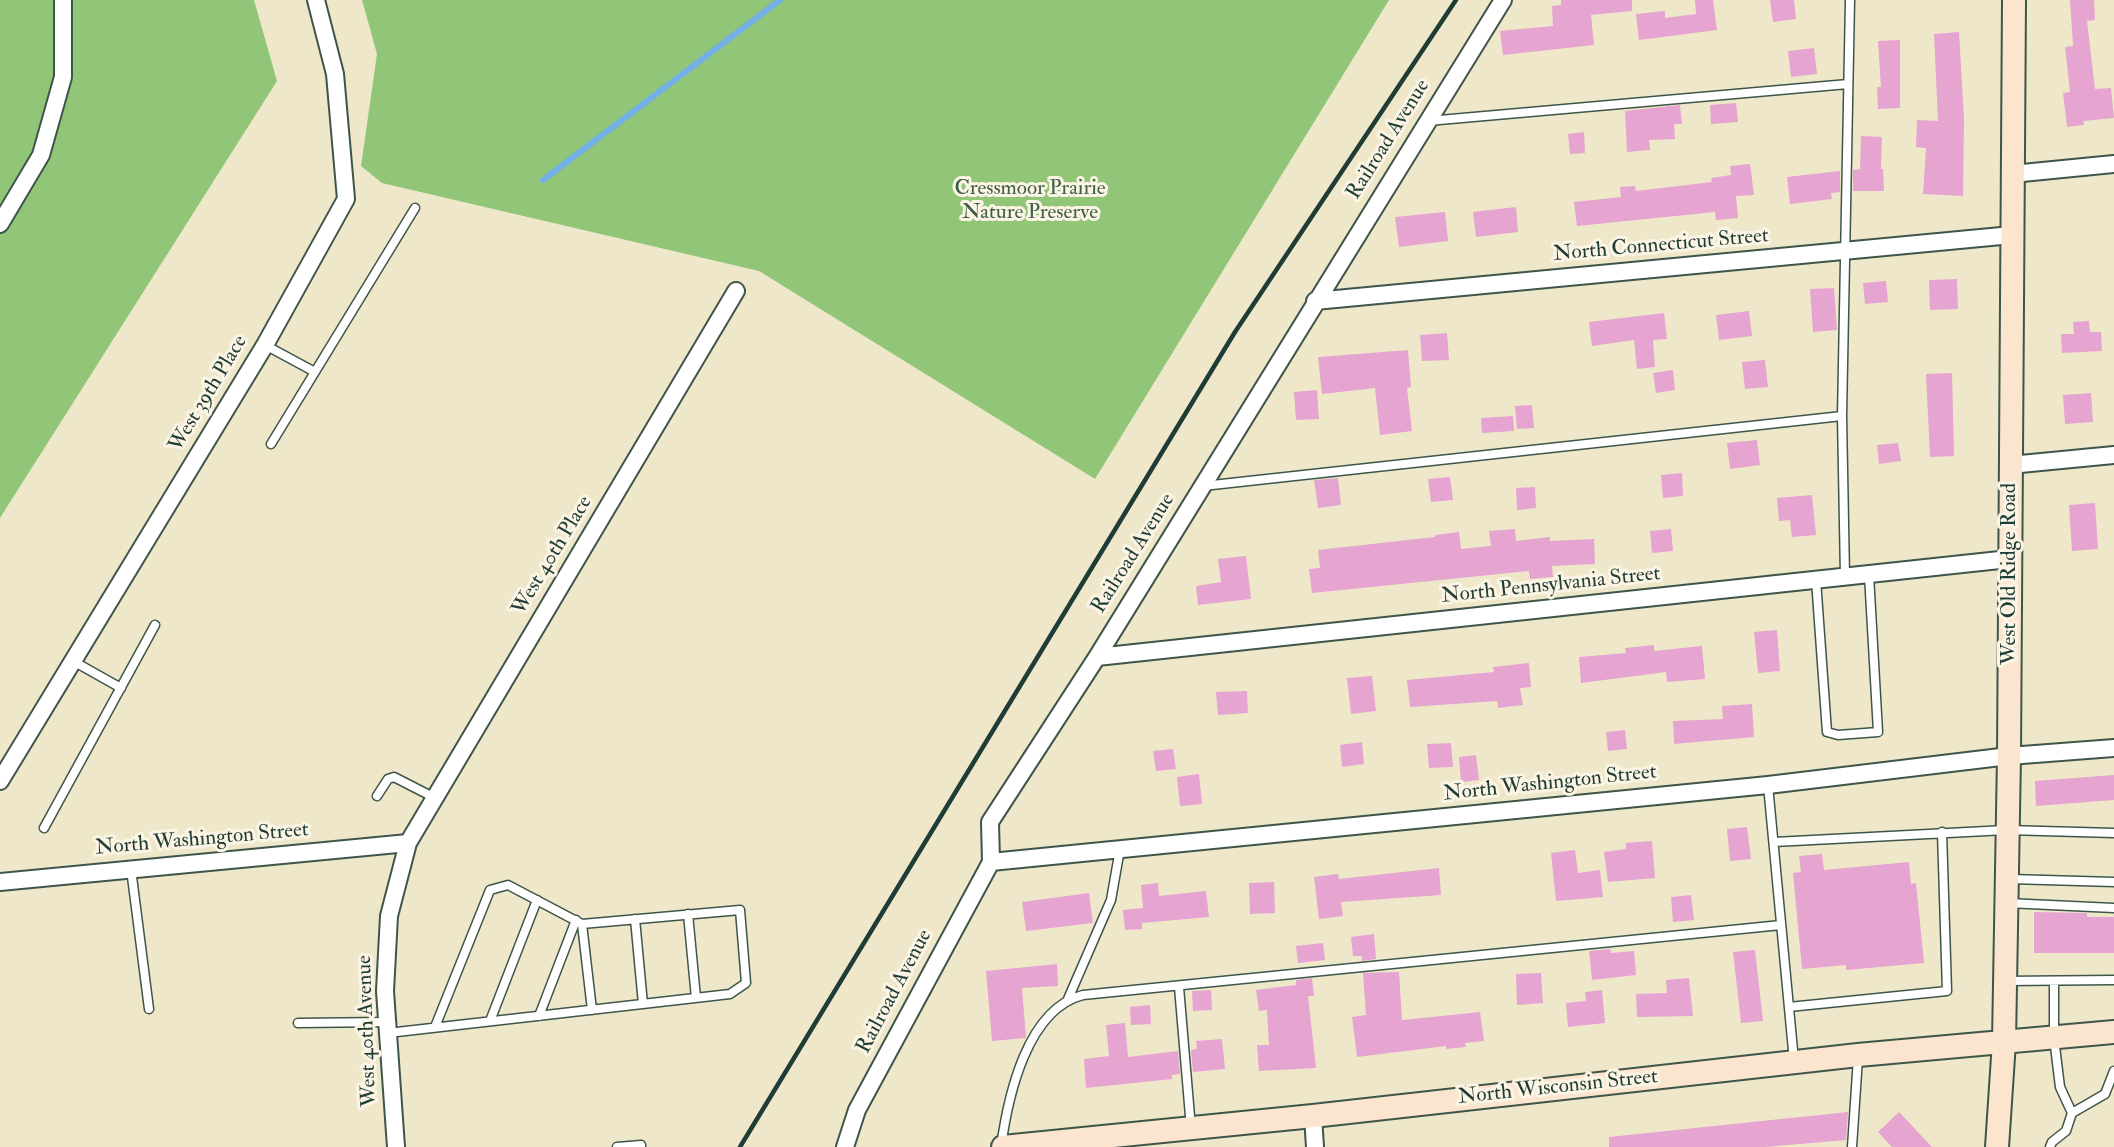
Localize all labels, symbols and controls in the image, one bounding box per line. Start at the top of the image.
street label: Railroad Avenue [1342,75,1436,205]
park label: Cressmoor Prairie Nature Preserve [954,176,1106,226]
street label: North Connecticut Street [1552,224,1770,268]
street label: West 39th Place [164,331,254,457]
street label: West Old Ridge Road [1997,483,2023,665]
street label: Railroad Avenue [1087,489,1181,619]
street label: West 40th Place [508,492,598,620]
street label: North Pennsylvania Street [1440,562,1662,610]
street label: North Washington Street [1442,760,1658,808]
street label: North Washington Street [94,818,310,862]
street label: Railroad Avenue [852,926,938,1058]
street label: West 40th Avenue [353,955,383,1107]
street label: North Wisconsin Street [1457,1065,1659,1111]

